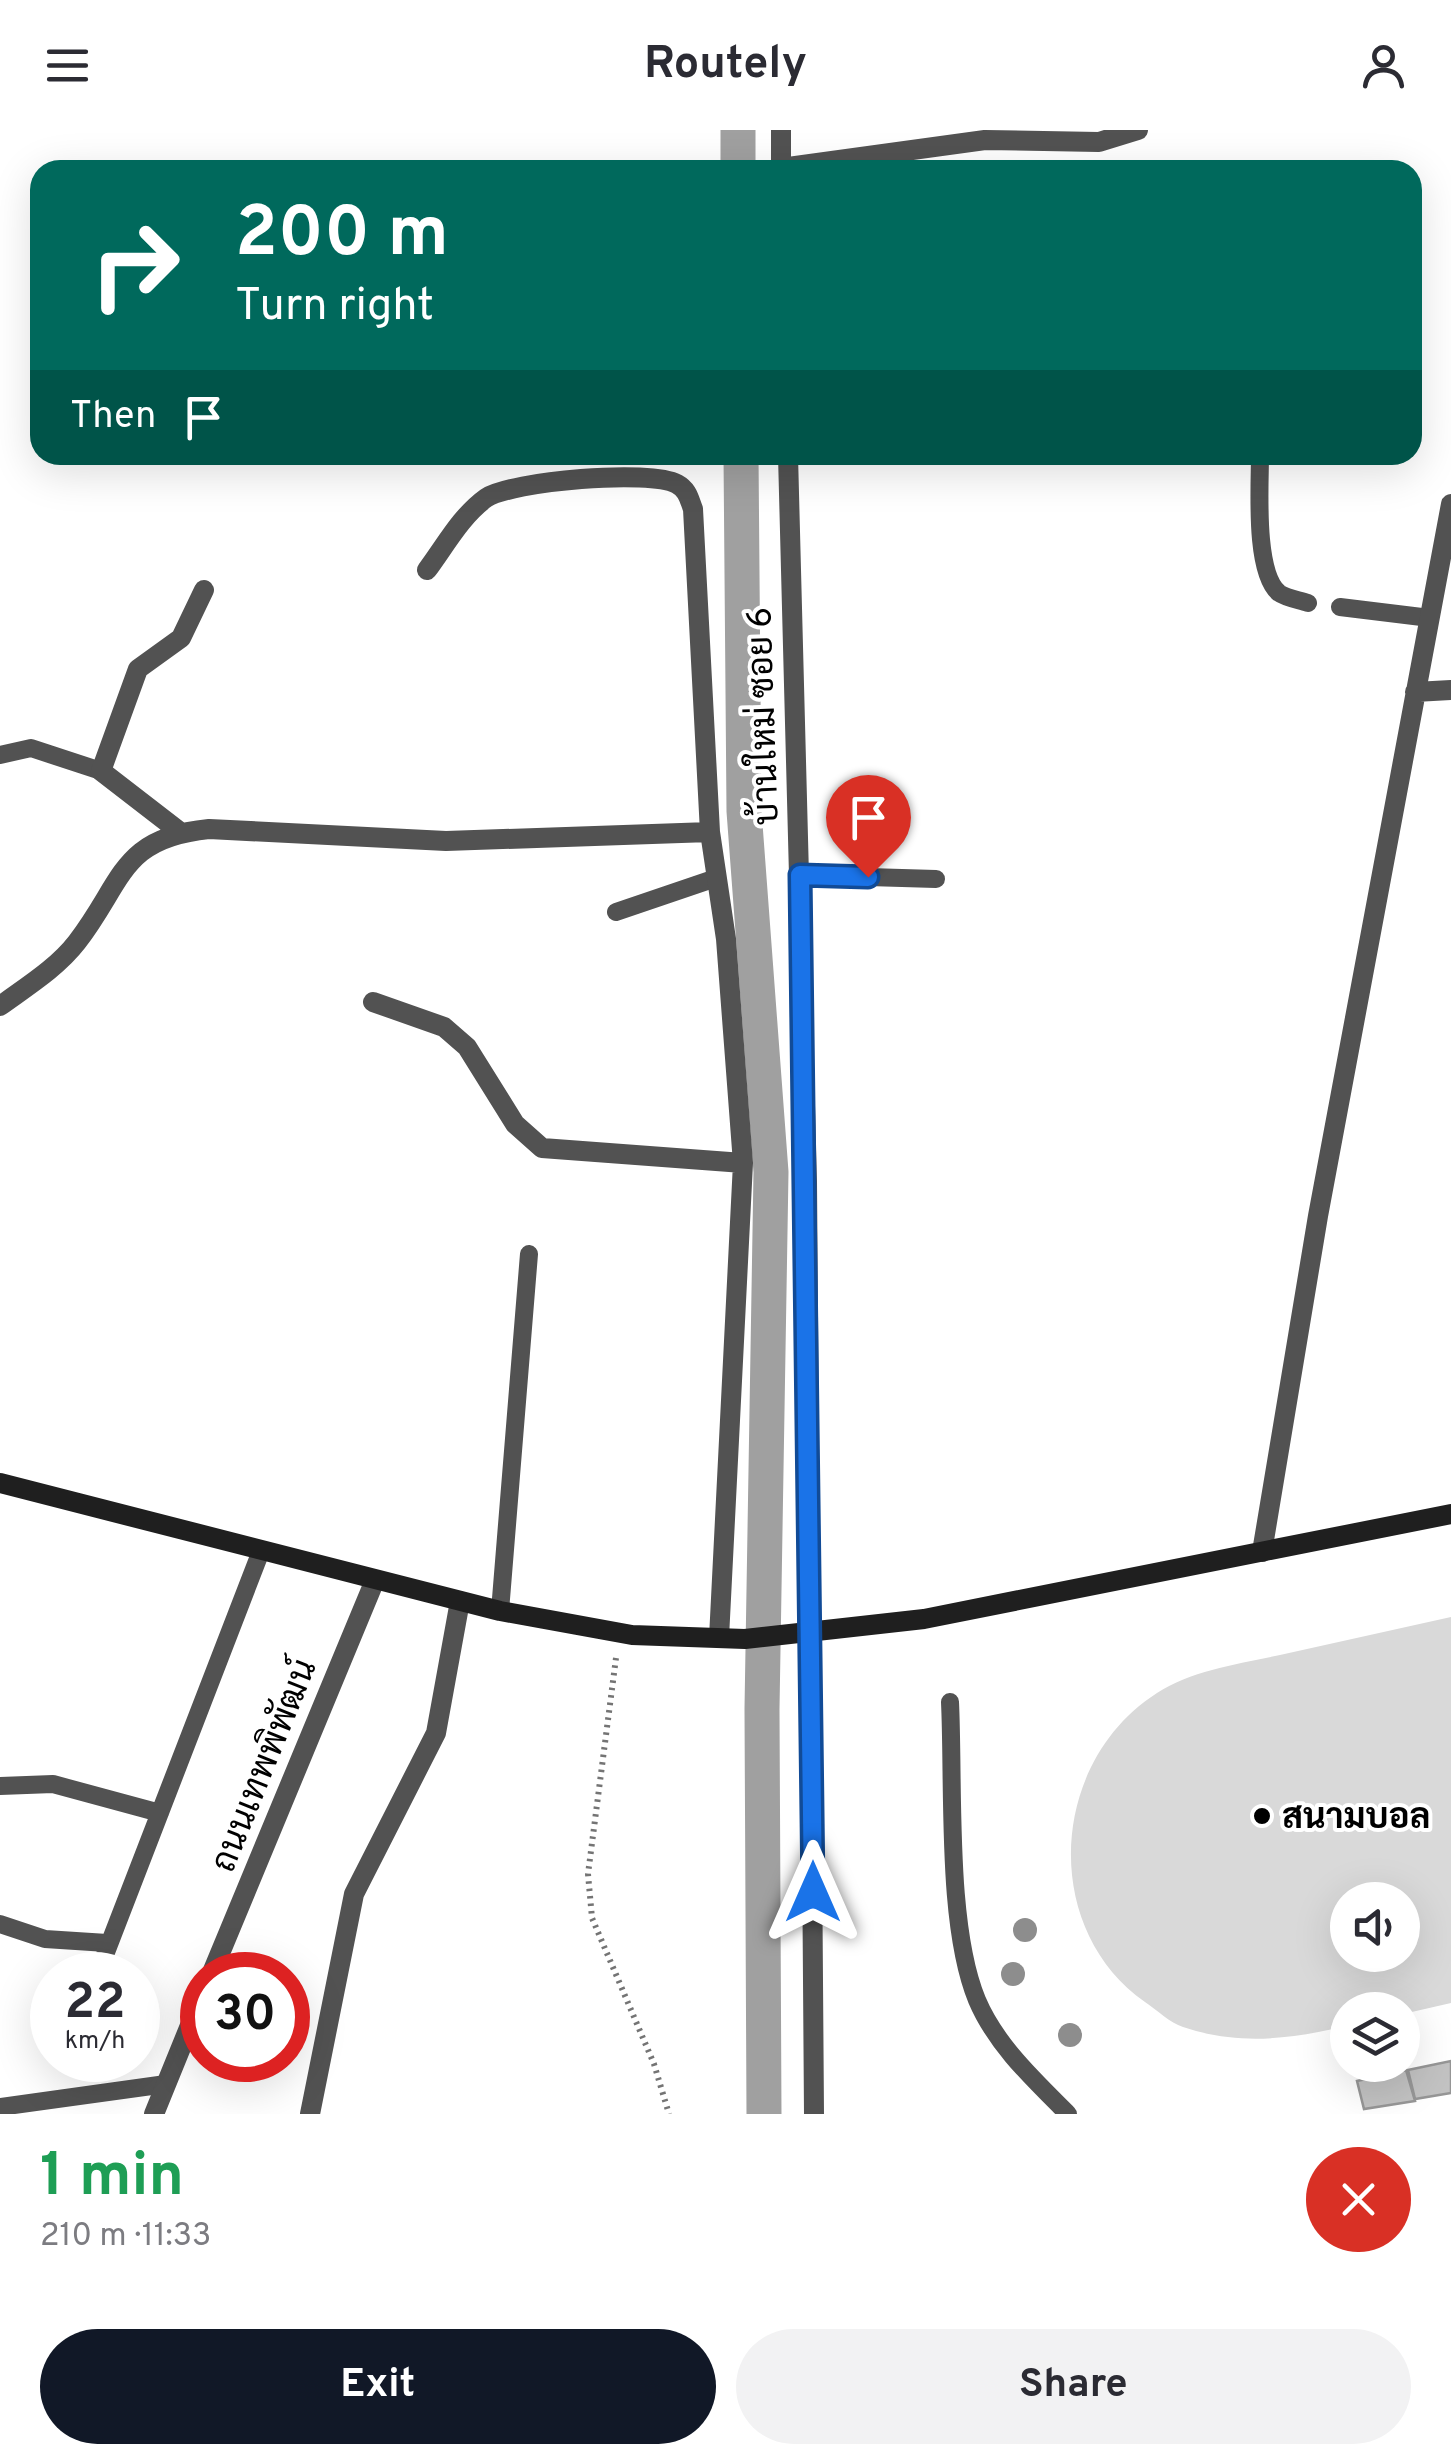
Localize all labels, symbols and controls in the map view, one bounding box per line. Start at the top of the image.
text: Routely [644,37,807,94]
icon: menu [40,38,95,93]
icon: person [1356,38,1411,93]
text: 200 m [235,192,449,281]
icon: right [70,200,200,330]
text: Turn right [235,279,434,336]
icon: arrive [176,390,231,445]
text: Then [70,393,156,442]
street label: บ้านใหม่ ซอย 6 [735,606,791,826]
pin [826,775,911,878]
icon: arrive [841,790,896,845]
street label: ถนนเทพพิพัฒน์ [199,1652,328,1879]
place label: สนามบอล [1282,1797,1430,1841]
marker: สนามบอล [1251,1805,1273,1827]
position arrow [761,1840,865,1944]
map controls [1330,1882,1420,2082]
button: sound [1330,1882,1420,1972]
speed limit sign: 30 [180,1952,310,2082]
text: 22 [64,1973,126,2036]
button: layers [1330,1992,1420,2082]
text: km/h [65,2026,125,2058]
text: 1 min [40,2141,184,2217]
button: close [1306,2147,1411,2252]
text: 210 m · 11:33 [40,2217,211,2257]
button: Exit [40,2329,716,2444]
button: Share [736,2329,1411,2444]

